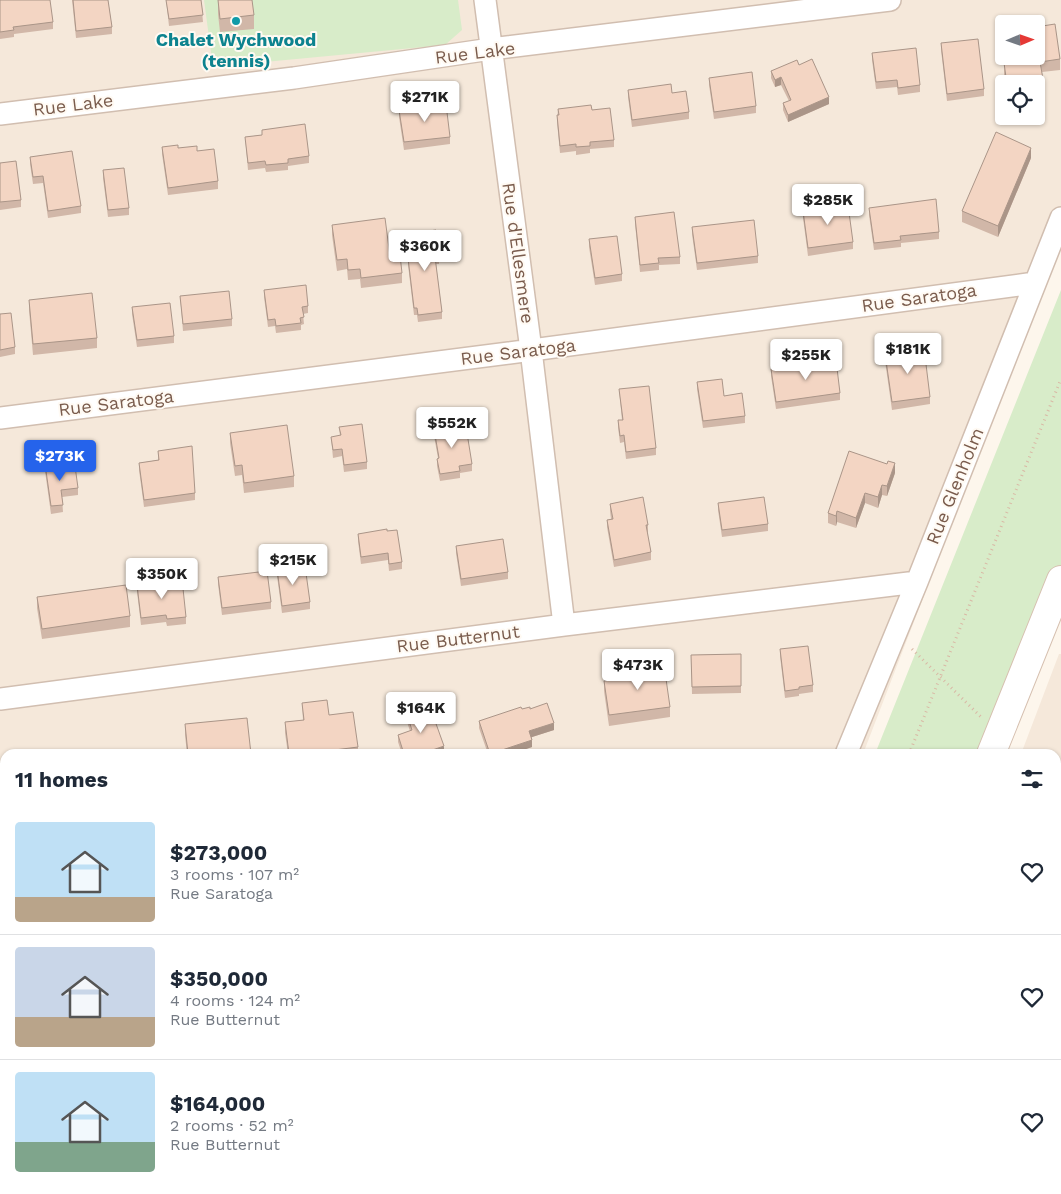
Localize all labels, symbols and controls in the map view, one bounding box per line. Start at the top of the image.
marker: Chalet Wychwood (tennis) [230,15,242,27]
north arrow [995,15,1045,65]
map controls [995,15,1045,125]
place label: Chalet Wychwood (tennis) [156,29,316,71]
street label: Rue Lake [434,37,516,68]
button: locate [995,75,1045,125]
pin: $271K [390,80,460,123]
text: $271K [401,87,449,106]
street label: Rue Lake [32,89,114,120]
street label: Rue d'Ellesmere [498,181,539,325]
pin: $285K [793,184,863,226]
text: $285K [803,190,853,209]
pin: $360K [390,230,460,272]
text: $360K [400,236,451,255]
street label: Rue Saratoga [860,279,978,316]
pin: $181K [873,332,943,375]
street label: Rue Saratoga [459,334,577,369]
pin: $255K [771,338,841,381]
text: $181K [885,339,931,358]
text: $255K [781,345,831,364]
street label: Rue Saratoga [57,385,175,420]
pin: $552K [417,406,487,449]
text: $552K [427,413,477,432]
street label: Rue Glenholm [922,424,988,547]
pin: $273K [25,440,95,482]
text: $273K [35,446,85,465]
pin: $215K [258,544,328,586]
text: $215K [269,550,317,569]
pin: $350K [127,558,197,600]
text: $350K [137,564,187,583]
street label: Rue Butternut [395,620,521,656]
pin: $473K [603,648,673,691]
text: $473K [613,655,663,674]
pin: $164K [386,692,456,734]
text: $164K [397,698,445,717]
icon: filters [1018,765,1046,793]
text: 11 homes [15,767,108,792]
text: $273,000 [170,840,267,865]
icon: home [55,842,115,902]
icon: heart [1018,858,1046,886]
text: 3 rooms · 107 m² [170,865,299,884]
text: Rue Saratoga [170,884,273,903]
text: $350,000 [170,966,268,991]
icon: home [55,967,115,1027]
icon: heart [1018,983,1046,1011]
text: 4 rooms · 124 m² [170,991,300,1010]
text: Rue Butternut [170,1010,280,1029]
text: $164,000 [170,1091,265,1116]
icon: home [55,1092,115,1152]
icon: heart [1018,1108,1046,1136]
text: 2 rooms · 52 m² [170,1116,294,1135]
text: Rue Butternut [170,1135,280,1154]

